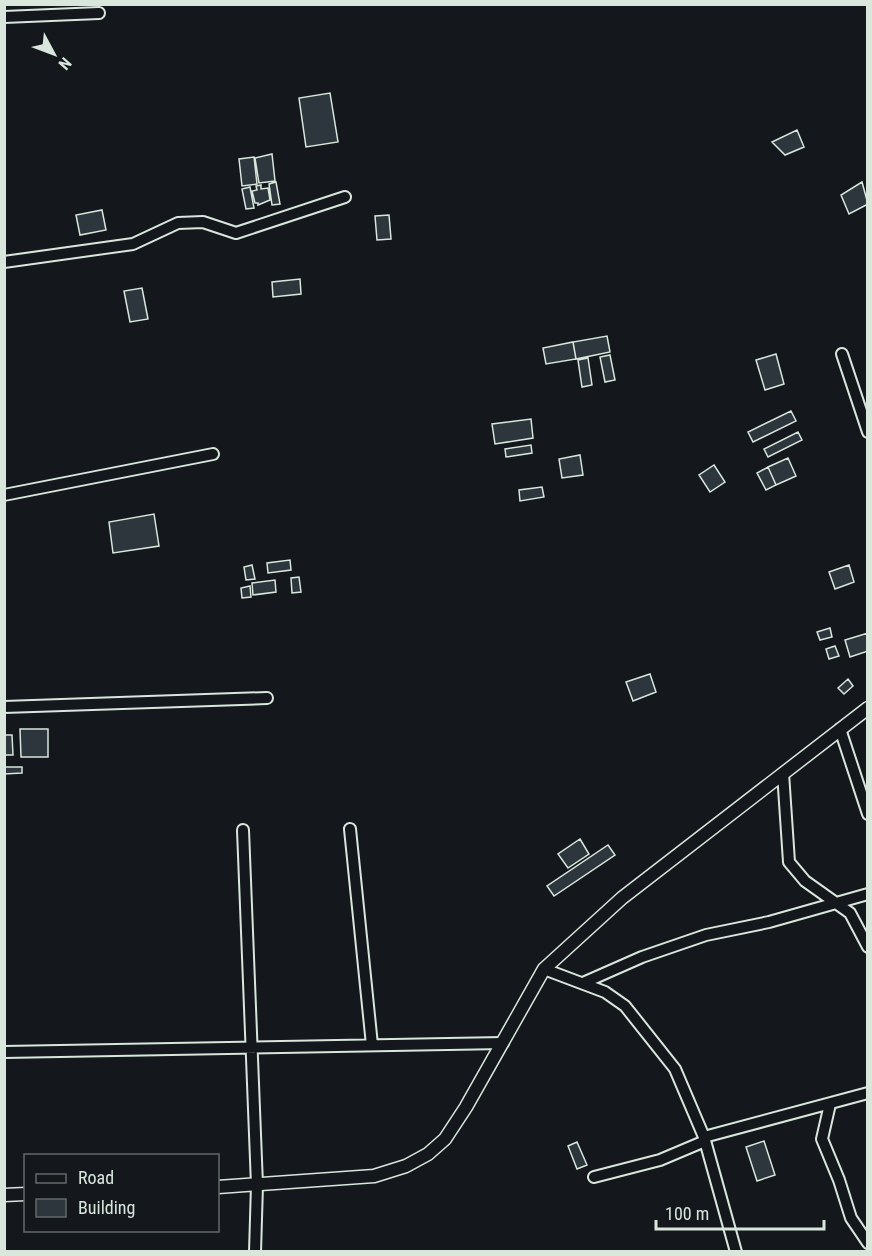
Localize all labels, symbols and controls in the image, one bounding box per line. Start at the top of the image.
north arrow [24,24,84,84]
text: N [55,54,75,73]
legend [24,1154,219,1232]
text: Road [78,1167,114,1188]
scale bar [656,1193,824,1231]
text: Building [78,1197,135,1218]
text: 100 m [665,1203,709,1224]

